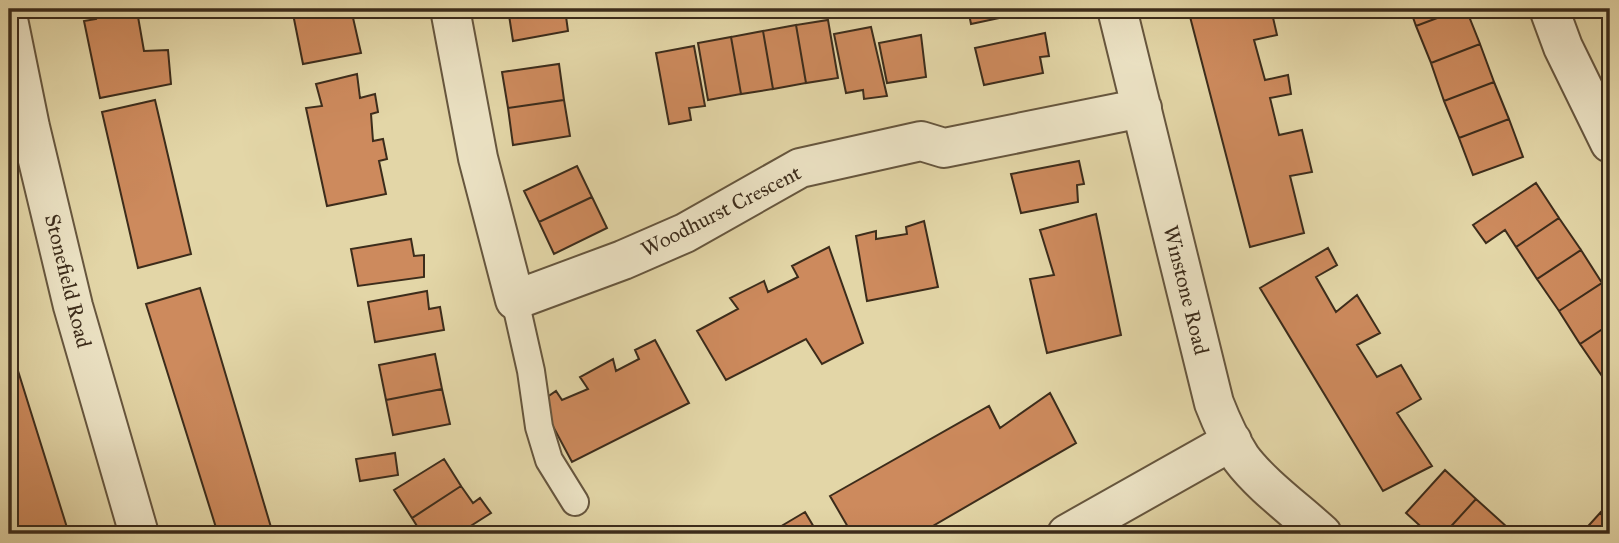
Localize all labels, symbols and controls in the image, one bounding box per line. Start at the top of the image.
street label: Woodhurst Crescent [637,159,806,263]
street label: Stonefield Road [39,212,97,351]
street label: Winstone Road [1157,223,1215,358]

